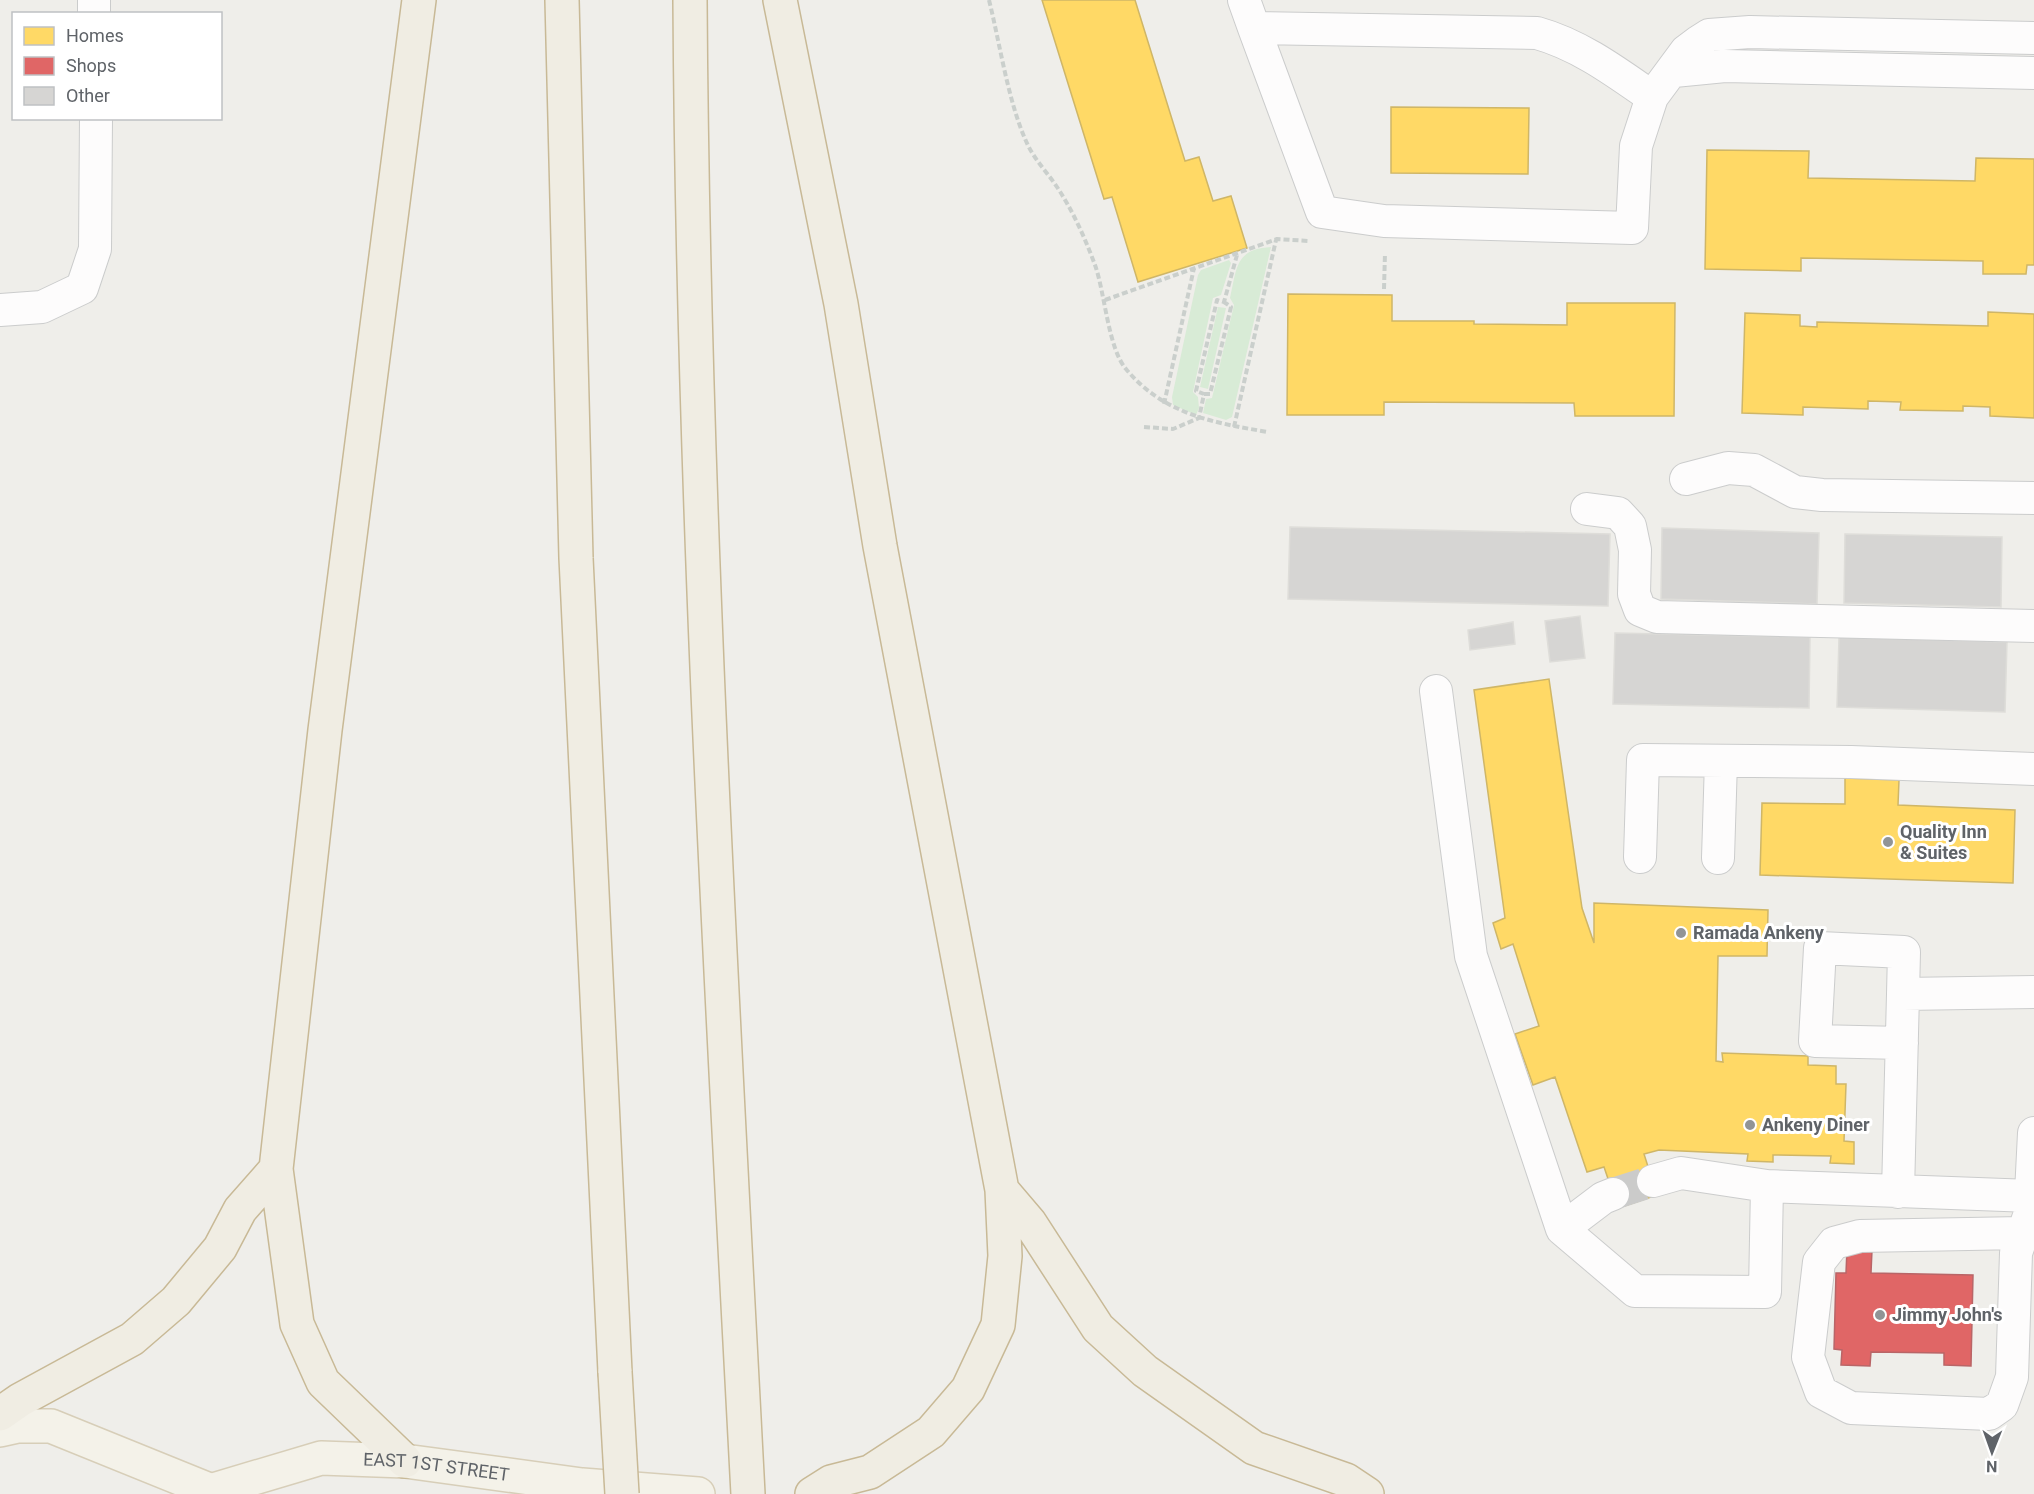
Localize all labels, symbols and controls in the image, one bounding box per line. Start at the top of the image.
legend [12,12,222,120]
text: Homes [66,25,124,46]
text: Shops [66,55,116,76]
text: Other [66,85,110,106]
place label: Quality Inn & Suites [1900,821,1987,863]
marker: Quality Inn & Suites [1881,835,1895,849]
place label: Ramada Ankeny [1693,922,1825,943]
marker: Ramada Ankeny [1674,926,1688,940]
place label: Ankeny Diner [1762,1114,1870,1135]
marker: Ankeny Diner [1743,1118,1757,1132]
place label: Jimmy John's [1892,1304,2003,1325]
marker: Jimmy John's [1873,1308,1887,1322]
north arrow [1962,1422,2022,1482]
street label: EAST 1ST STREET [363,1449,511,1485]
text: N [1986,1457,1998,1476]

